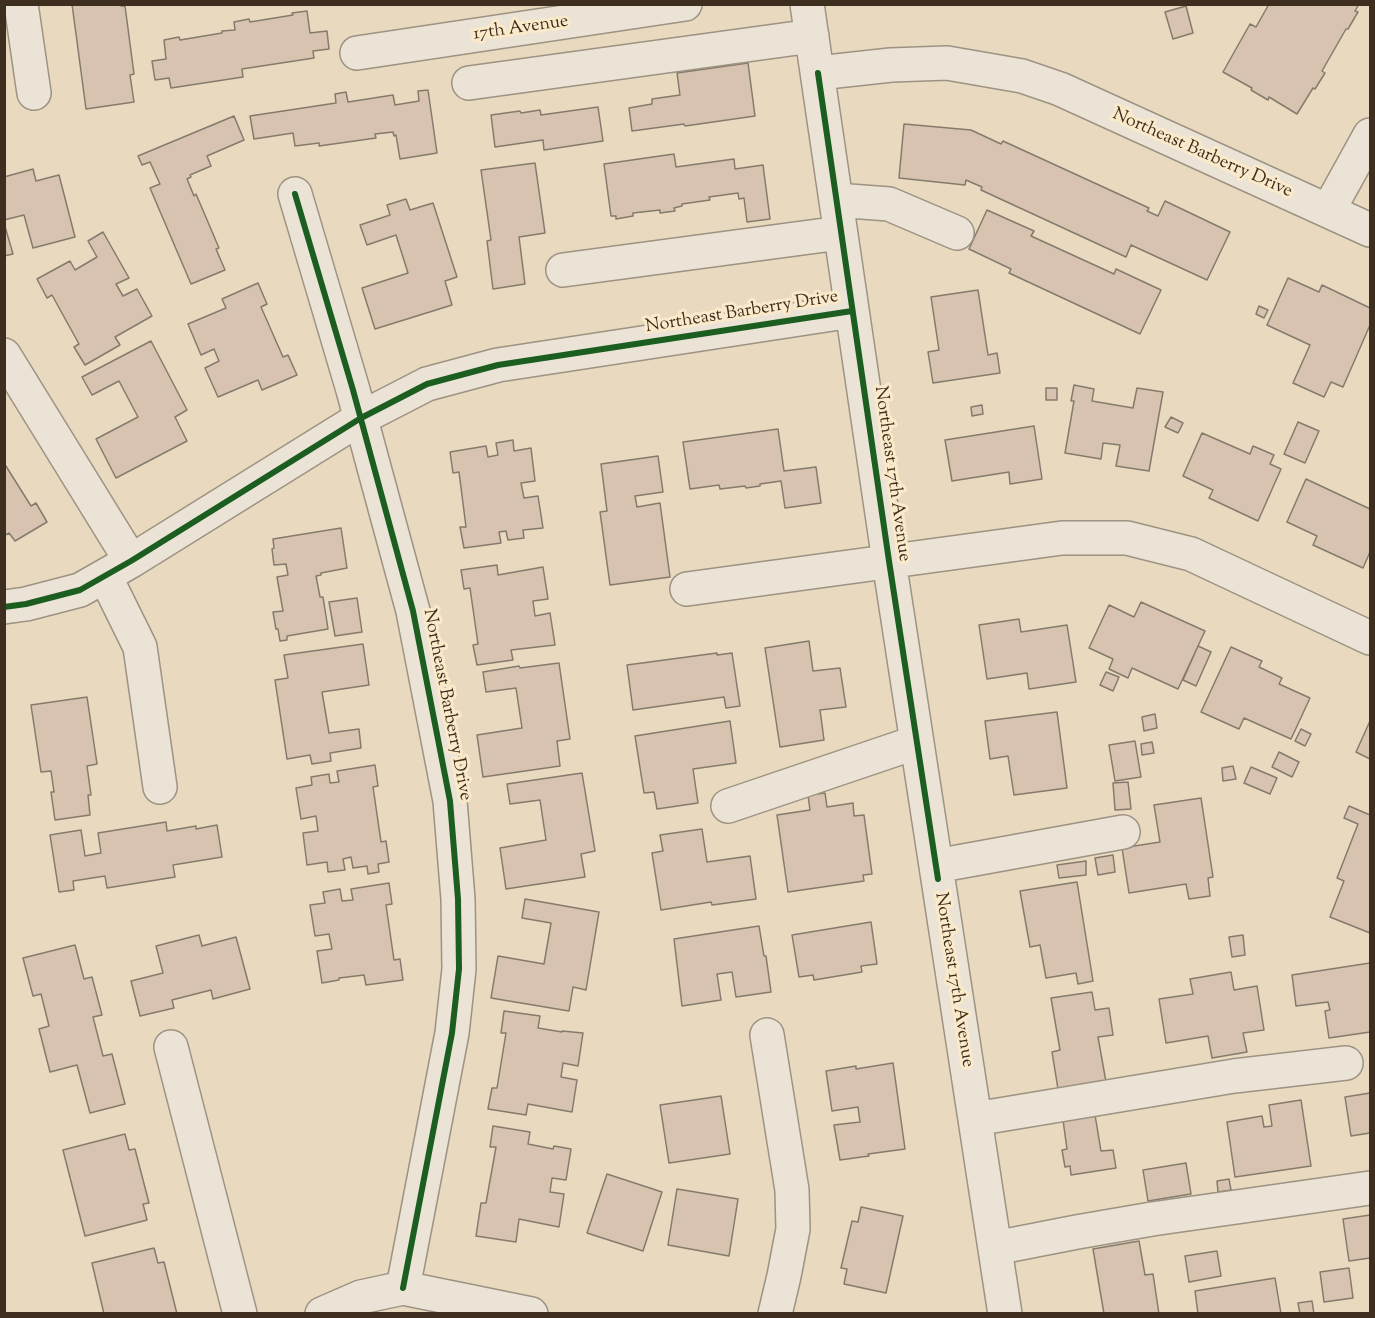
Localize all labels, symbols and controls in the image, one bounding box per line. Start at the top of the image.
street label: 17th Avenue [472,12,570,46]
street label: Northeast Barberry Drive [1109,105,1295,203]
street label: Northeast Barberry Drive [644,287,840,339]
street label: Northeast 17th Avenue [868,385,914,563]
street label: Northeast Barberry Drive [417,607,475,803]
street label: Northeast 17th Avenue [929,891,977,1069]

